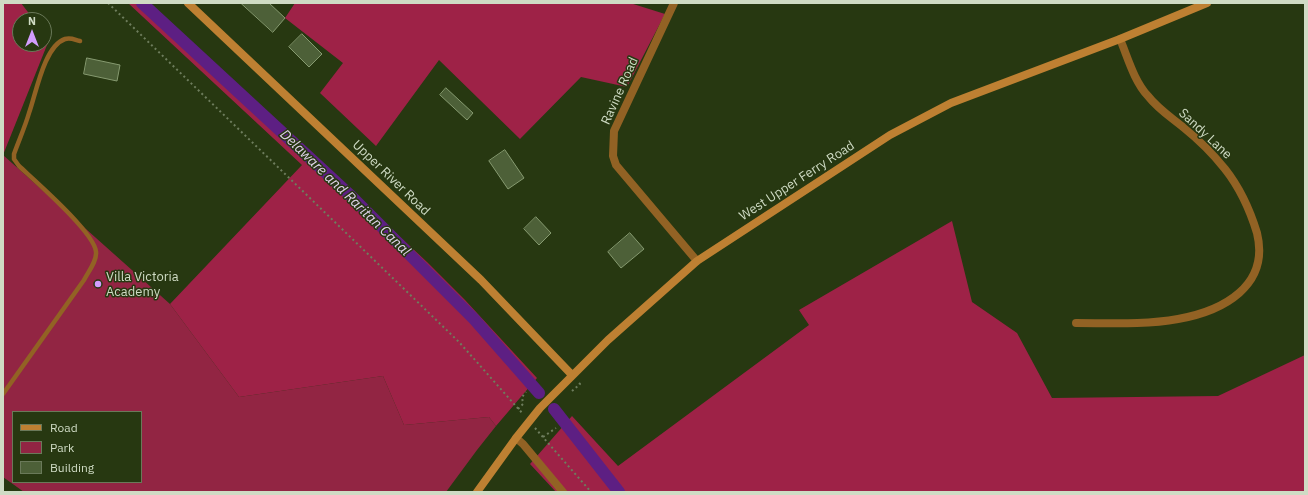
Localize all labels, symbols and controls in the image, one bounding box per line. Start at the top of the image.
north arrow [12,12,52,52]
text: N [28,14,36,28]
street label: Ravine Road [598,55,642,127]
street label: Sandy Lane [1175,105,1235,163]
water label: Delaware and Raritan Canal [276,126,414,260]
street label: Upper River Road [349,137,433,219]
street label: West Upper Ferry Road [736,138,858,224]
place label: Villa Victoria Academy [106,269,179,300]
marker: Villa Victoria Academy [93,279,103,289]
legend [12,411,142,483]
text: Road [50,420,78,435]
text: Park [50,440,74,455]
text: Building [50,460,94,475]

